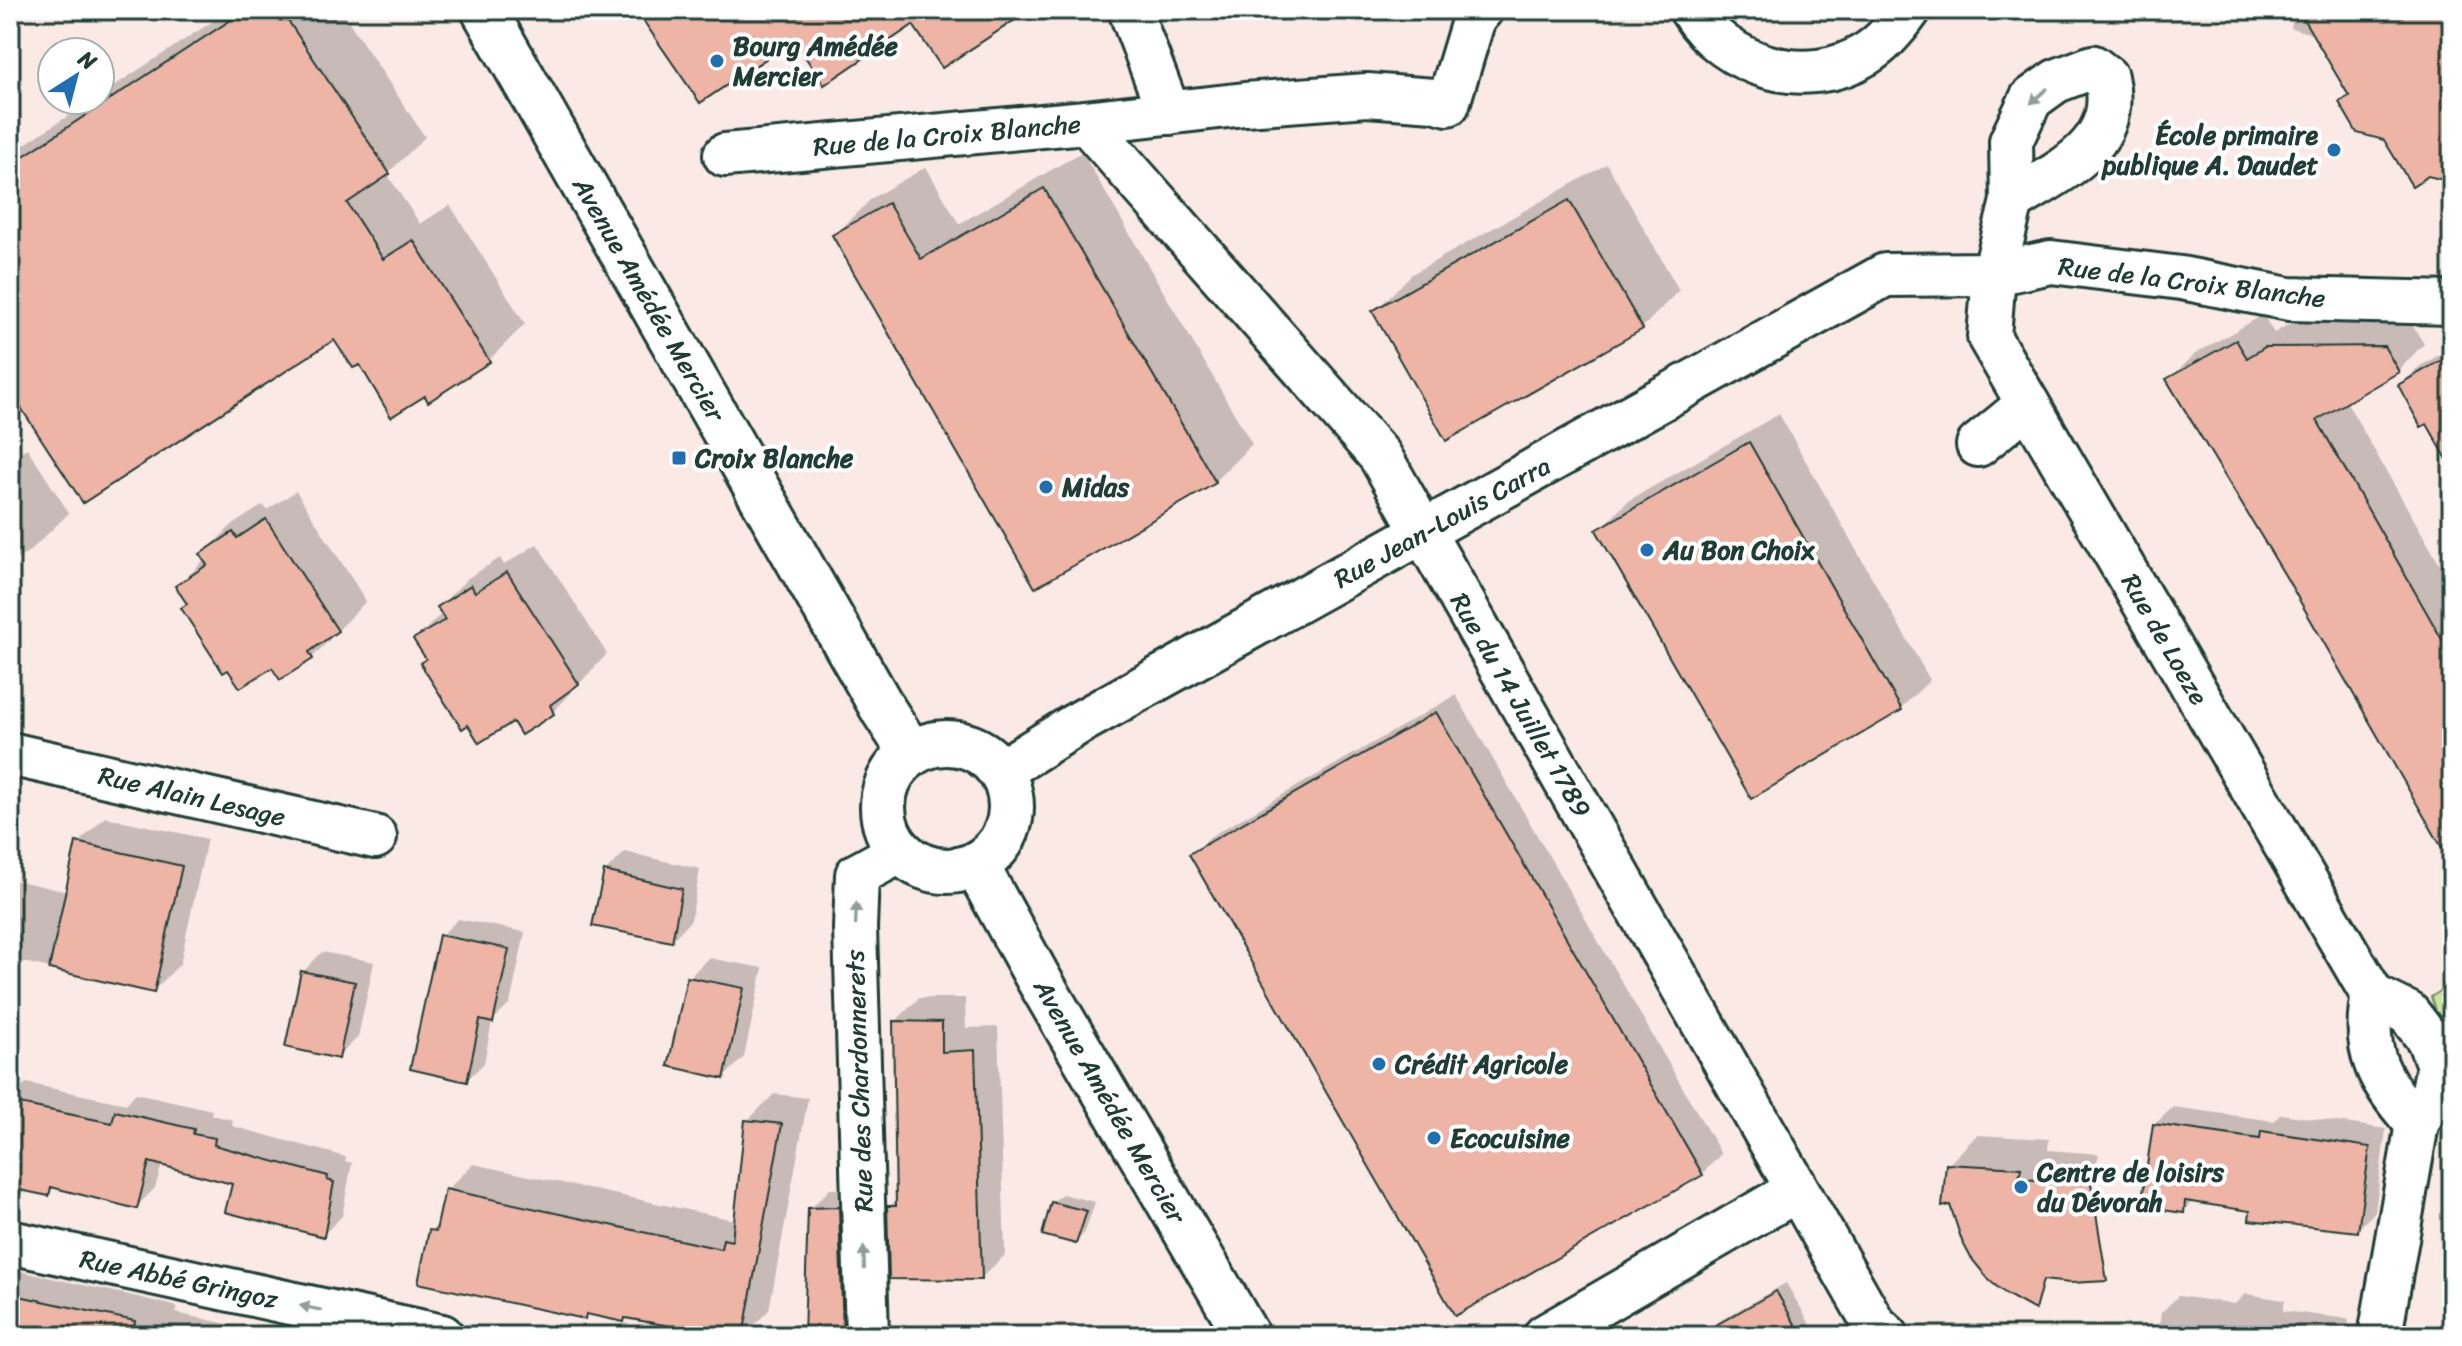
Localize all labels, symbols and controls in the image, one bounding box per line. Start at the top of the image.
place label: Bourg Amédée Mercier [732,23,899,99]
north arrow [36,36,116,116]
text: N [69,39,106,81]
marker: Bourg Amédée Mercier [708,52,726,70]
one-way arrow [2029,86,2048,104]
street label: Rue de la Croix Blanche [811,100,1083,170]
place label: École primaire publique A. Daudet [2101,112,2319,188]
marker: École primaire publique A. Daudet [2325,141,2343,159]
street label: Avenue Amédée Mercier [559,167,739,431]
street label: Rue de la Croix Blanche [2056,243,2328,321]
place label: Croix Blanche [694,435,854,481]
street label: Rue Jean-Louis Carra [1325,443,1559,601]
marker: Croix Blanche [670,449,688,467]
place label: Midas [1061,464,1130,510]
marker: Midas [1037,478,1055,496]
place label: Au Bon Choix [1662,527,1815,573]
marker: Au Bon Choix [1638,541,1656,559]
street label: Rue de Loeze [2109,564,2222,714]
street label: Rue du 14 Juillet 1789 [1438,584,1604,826]
street label: Rue Alain Lesage [94,752,290,840]
one-way arrow [849,901,862,926]
street label: Rue des Chardonnerets [831,948,887,1213]
street label: Avenue Amédée Mercier [1020,969,1200,1233]
place label: Crédit Agricole [1394,1041,1569,1087]
marker: Crédit Agricole [1370,1055,1388,1073]
place label: Ecocuisine [1450,1115,1571,1161]
marker: Ecocuisine [1425,1129,1443,1147]
place label: Centre de loisirs du Dévorah [2036,1149,2225,1225]
marker: Centre de loisirs du Dévorah [2012,1178,2030,1196]
street label: Rue Abbé Gringoz [75,1236,283,1323]
one-way arrow [858,1245,871,1270]
one-way arrow [299,1301,324,1314]

